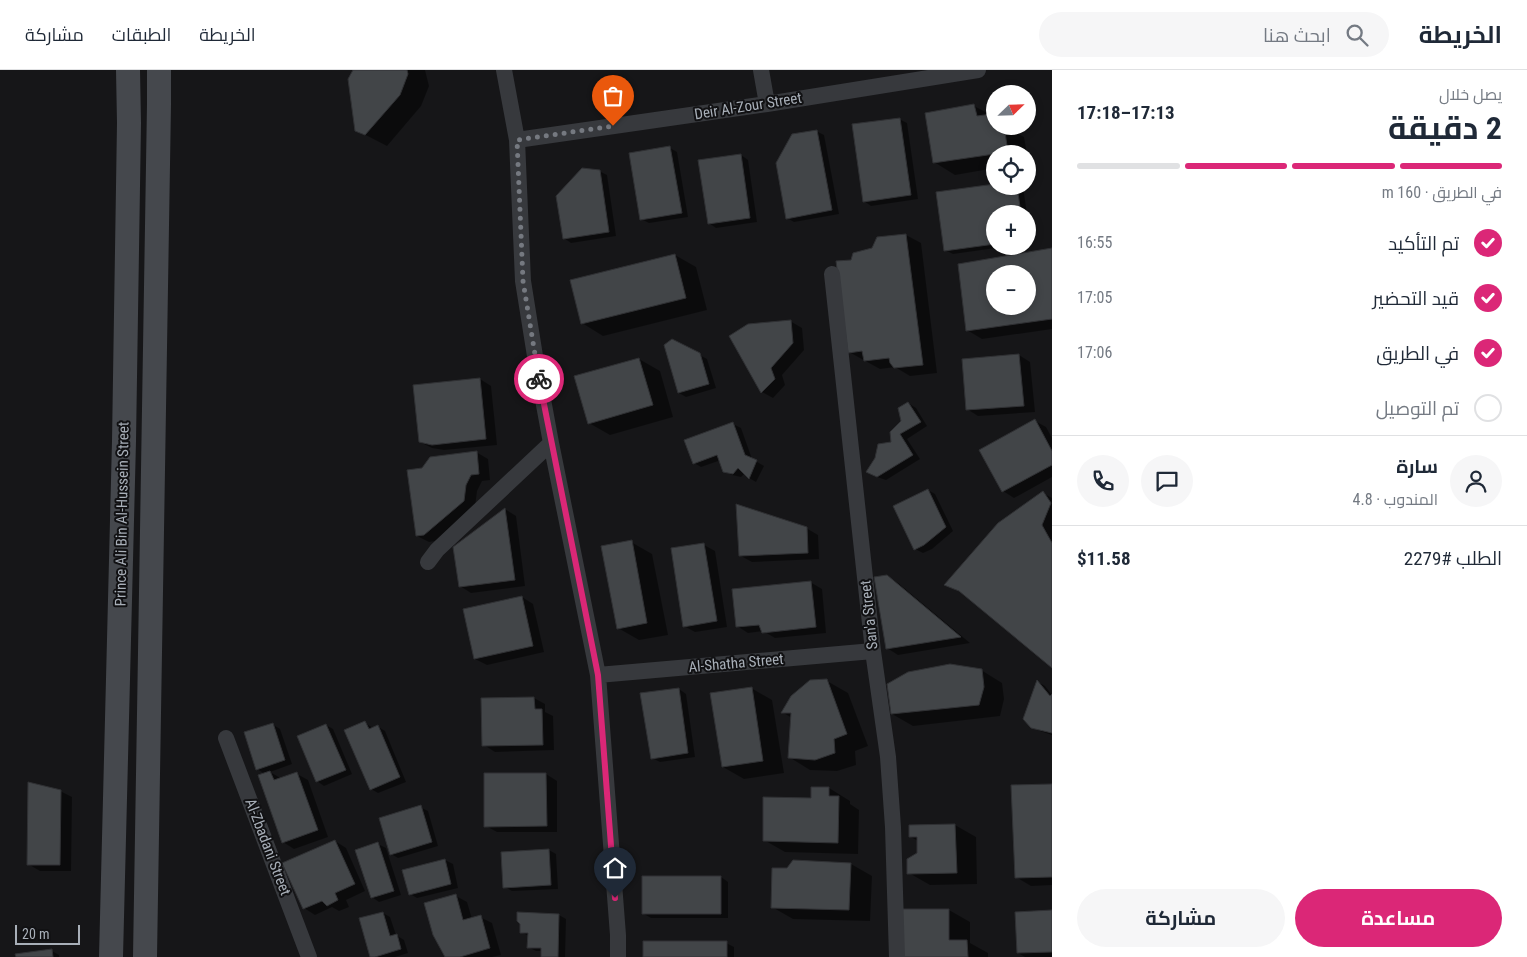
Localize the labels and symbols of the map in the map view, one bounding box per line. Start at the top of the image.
pin [592,75,634,126]
north arrow [986,85,1036,135]
street label: Deir Al-Zour Street [693,89,803,123]
courier [514,354,564,404]
street label: Prince Ali Bin Al-Hussein Street [111,422,133,606]
street label: San'a Street [856,579,882,651]
street label: Al-Shatha Street [688,650,784,676]
street label: Al-Zbadani Street [241,796,295,898]
pin [594,847,636,898]
scale bar [15,922,80,945]

